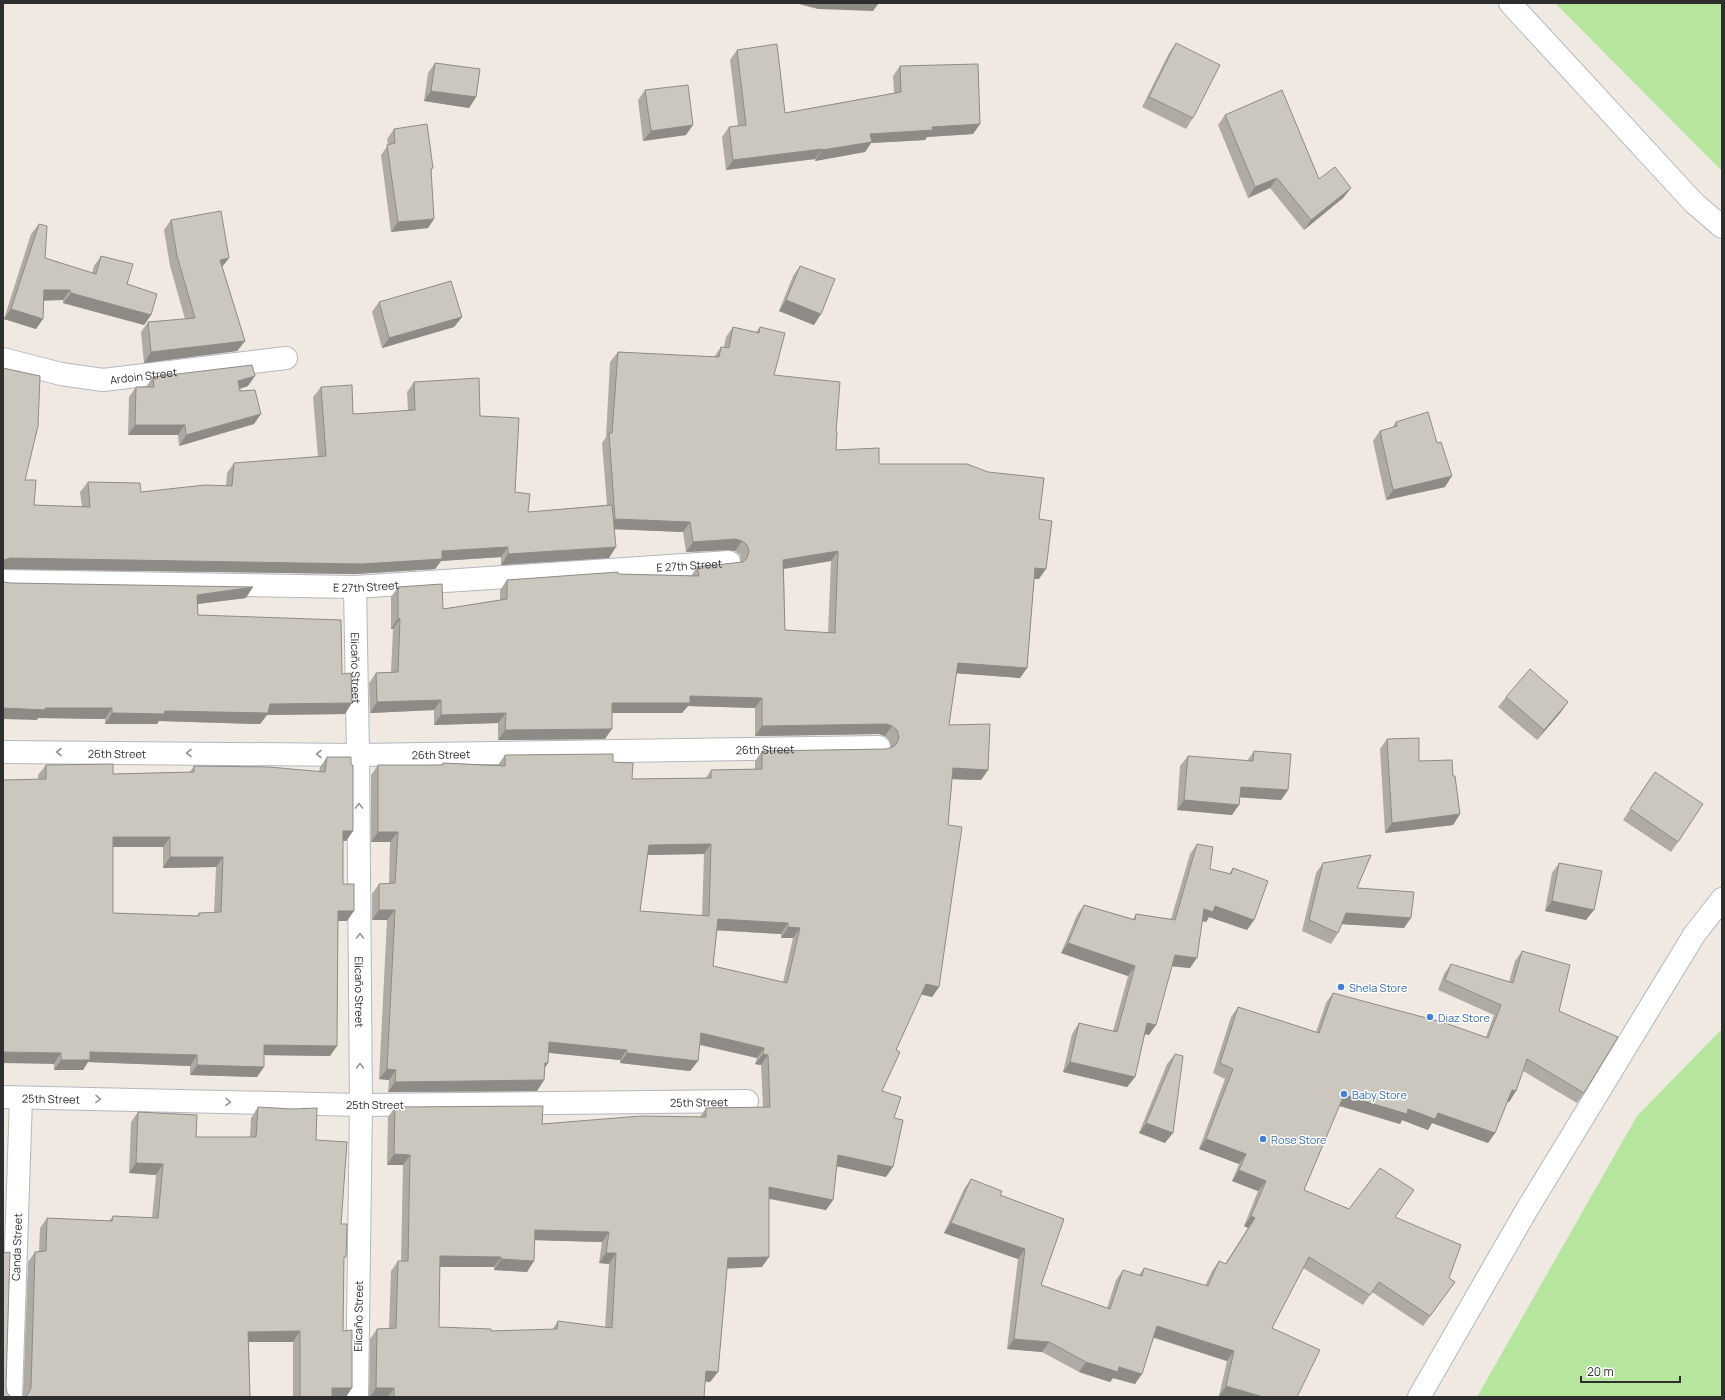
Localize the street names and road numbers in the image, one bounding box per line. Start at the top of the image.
street label: Ardoin Street [109,364,178,387]
street label: E 27th Street [656,555,723,574]
street label: E 27th Street [333,577,399,595]
street label: Elicaño Street [348,632,365,704]
street label: 26th Street [736,741,794,757]
street label: 26th Street [88,745,146,761]
street label: 26th Street [412,746,470,762]
street label: Elicaño Street [352,956,368,1028]
street label: 25th Street [22,1090,80,1106]
street label: 25th Street [670,1094,728,1109]
street label: 25th Street [346,1097,404,1112]
street label: Canda Street [7,1213,25,1281]
street label: Elicaño Street [350,1280,366,1352]

